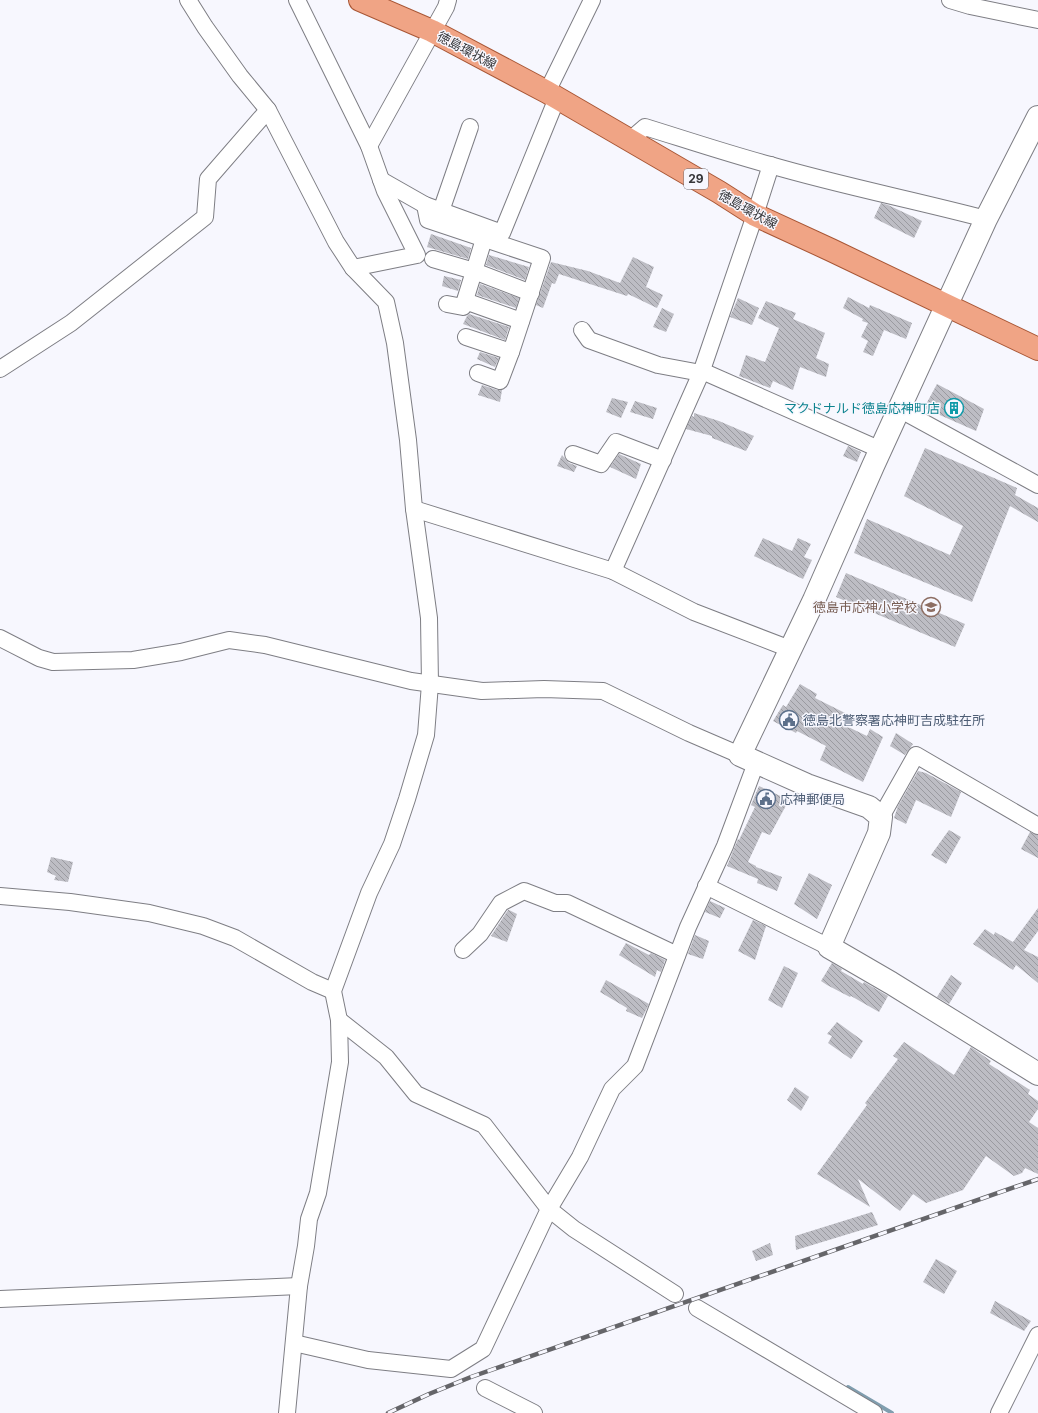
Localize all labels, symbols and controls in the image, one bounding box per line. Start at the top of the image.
street label: 徳島環状線 [435,28,499,72]
road number: 29 [684,169,708,189]
street label: 徳島環状線 [716,186,780,232]
building icon: マクドナルド徳島応神町店 [943,397,965,419]
place label: マクドナルド徳島応神町店 [784,400,940,416]
school or university icon: 徳島市応神小学校 [920,596,942,618]
place label: 徳島市応神小学校 [813,599,917,615]
public building icon: 徳島北警察署応神町吉成駐在所 [778,709,800,731]
place label: 徳島北警察署応神町吉成駐在所 [803,712,985,728]
public building icon: 応神郵便局 [755,788,777,810]
place label: 応神郵便局 [780,791,845,807]

